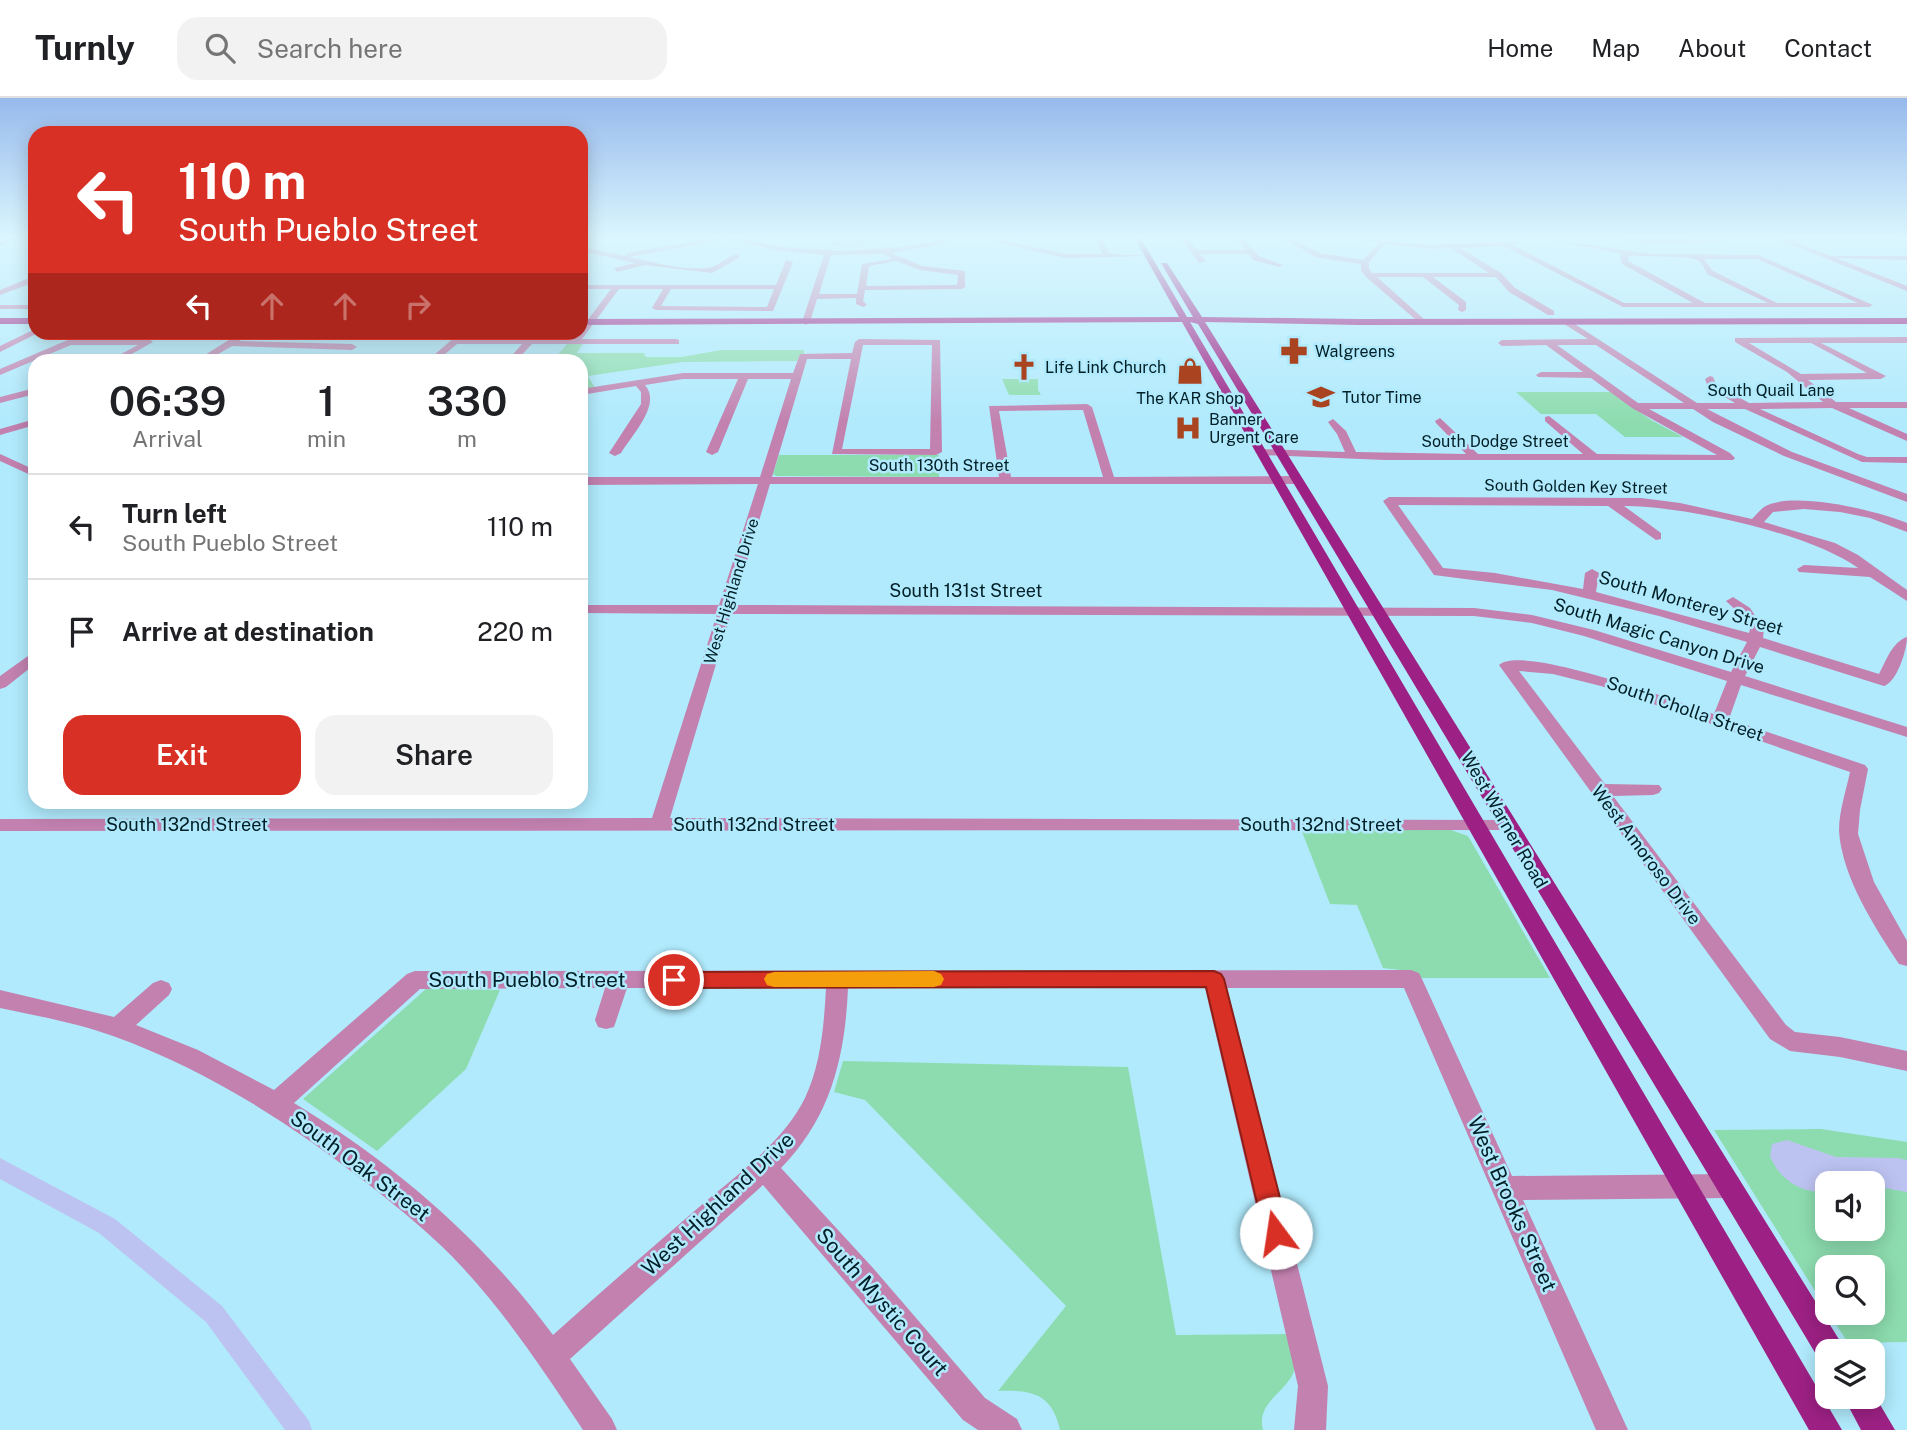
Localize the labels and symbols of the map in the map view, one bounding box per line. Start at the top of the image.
pharmacy icon: Walgreens [1279,336,1309,366]
place label: Walgreens [1315,342,1395,361]
church icon: Life Link Church [1009,352,1039,382]
shop icon: The KAR Shop [1175,356,1205,386]
place label: Life Link Church [1045,358,1166,377]
street label: South Quail Lane [1707,381,1835,400]
school or university icon: Tutor Time [1306,382,1336,412]
place label: Tutor Time [1342,388,1422,407]
place label: The KAR Shop [1136,389,1244,408]
place label: Banner Urgent Care [1209,410,1299,447]
hospital icon: Banner Urgent Care [1173,413,1203,443]
street label: South Dodge Street [1421,432,1569,451]
street label: South 130th Street [869,456,1009,475]
street label: South Golden Key Street [1484,475,1668,498]
street label: West Highland Drive [700,516,763,666]
street label: South Monterey Street [1597,566,1786,639]
street label: South 131st Street [889,580,1043,601]
street label: South Magic Canyon Drive [1551,593,1767,678]
street label: South Cholla Street [1604,672,1766,745]
street label: West Warner Road [1457,748,1552,892]
street label: West Amoroso Drive [1587,781,1706,928]
street label: South 132nd Street [106,814,268,835]
street label: South 132nd Street [673,814,835,835]
street label: South 132nd Street [1240,814,1402,835]
pin [644,950,704,1010]
street label: South Pueblo Street [428,967,626,992]
street label: South Oak Street [285,1105,435,1226]
street label: West Brooks Street [1463,1112,1562,1295]
street label: West Highland Drive [636,1127,799,1281]
position arrow [1239,1196,1313,1270]
street label: South Mystic Court [811,1223,953,1381]

